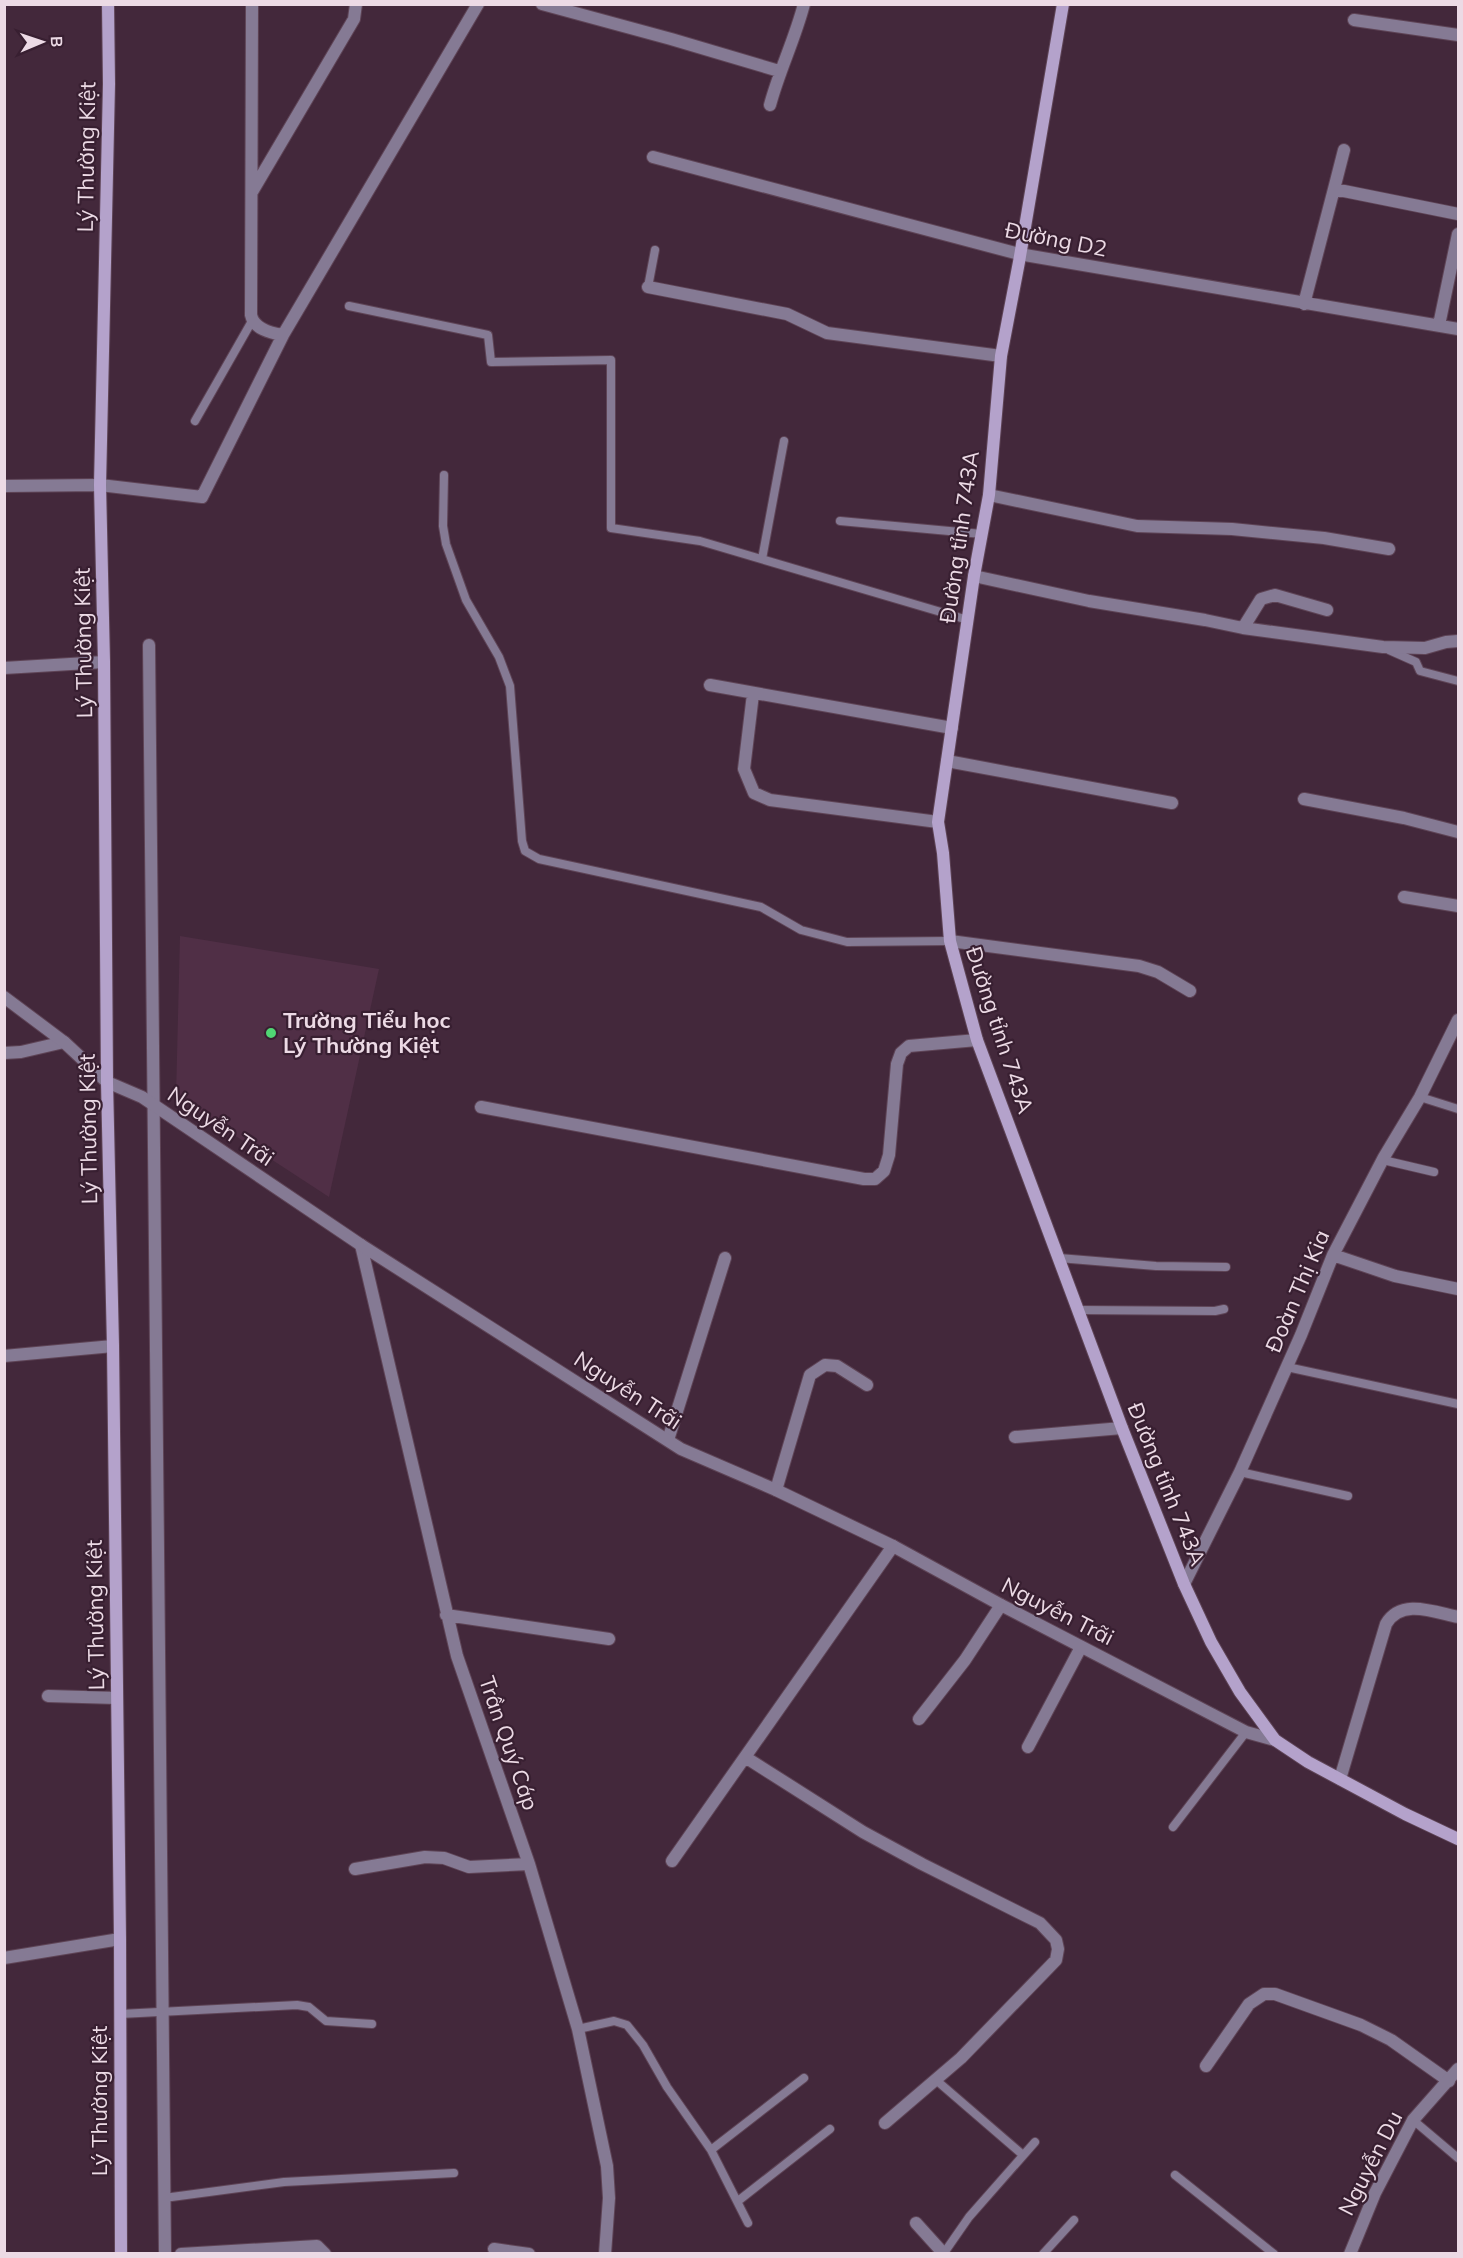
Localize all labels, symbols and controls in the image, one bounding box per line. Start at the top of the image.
north arrow [12,12,72,72]
text: B [47,36,67,47]
street label: Lý Thường Kiệt [71,81,101,233]
street label: Đường D2 [1003,215,1109,263]
street label: Đường tỉnh 743A [933,449,985,625]
street label: Lý Thường Kiệt [68,567,98,719]
street label: Đường tỉnh 743A [960,943,1040,1117]
place label: Trường Tiểu học Lý Thường Kiệt [283,1006,451,1059]
marker: Trường Tiểu học Lý Thường Kiệt [264,1026,278,1040]
street label: Lý Thường Kiệt [73,1053,103,1205]
street label: Nguyễn Trãi [162,1080,280,1172]
street label: Đoàn Thị Kia [1259,1226,1335,1356]
street label: Nguyễn Trãi [569,1345,687,1435]
street label: Đường tỉnh 743A [1121,1398,1213,1570]
street label: Lý Thường Kiệt [80,1539,110,1691]
street label: Nguyễn Trãi [997,1571,1119,1651]
street label: Trần Quý Cáp [473,1672,545,1814]
street label: Lý Thường Kiệt [85,2025,113,2176]
street label: Nguyễn Du [1332,2106,1408,2220]

